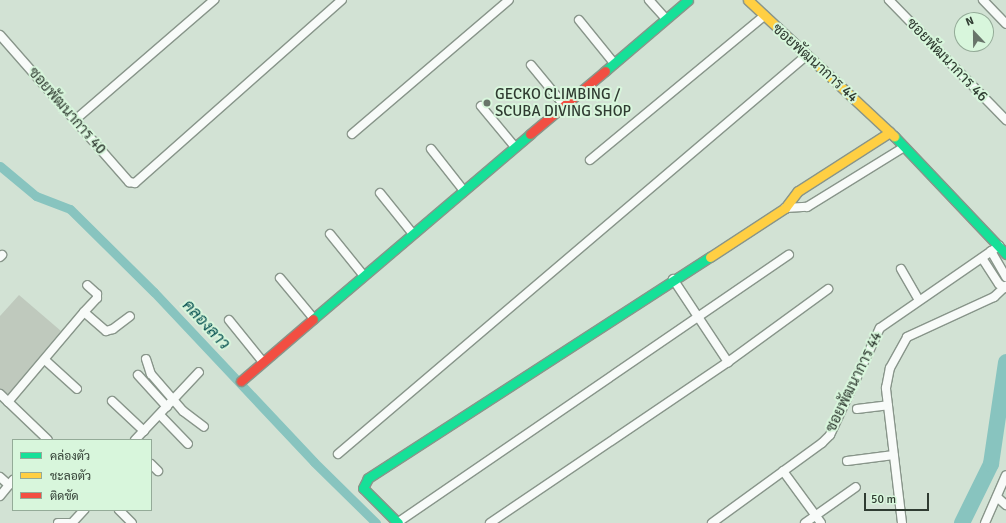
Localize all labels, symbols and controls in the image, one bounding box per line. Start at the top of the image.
north arrow [954,12,994,52]
street label: ซอยพัฒนาการ 46 [903,14,991,106]
text: N [964,14,976,29]
street label: ซอยพัฒนาการ 44 [768,20,862,106]
street label: ซอยพัฒนาการ 40 [24,64,110,158]
place label: GECKO CLIMBING / SCUBA DIVING SHOP [495,85,631,120]
marker: GECKO CLIMBING / SCUBA DIVING SHOP [482,98,492,108]
water label: คลองลาว [178,296,234,354]
street label: ซอยพัฒนาการ 44 [822,329,886,435]
legend [12,439,152,511]
text: คล่องตัว [50,449,90,464]
text: ชะลอตัว [50,469,91,484]
scale bar [866,485,931,511]
text: ติดขัด [50,489,79,504]
text: 50 m [871,492,896,507]

